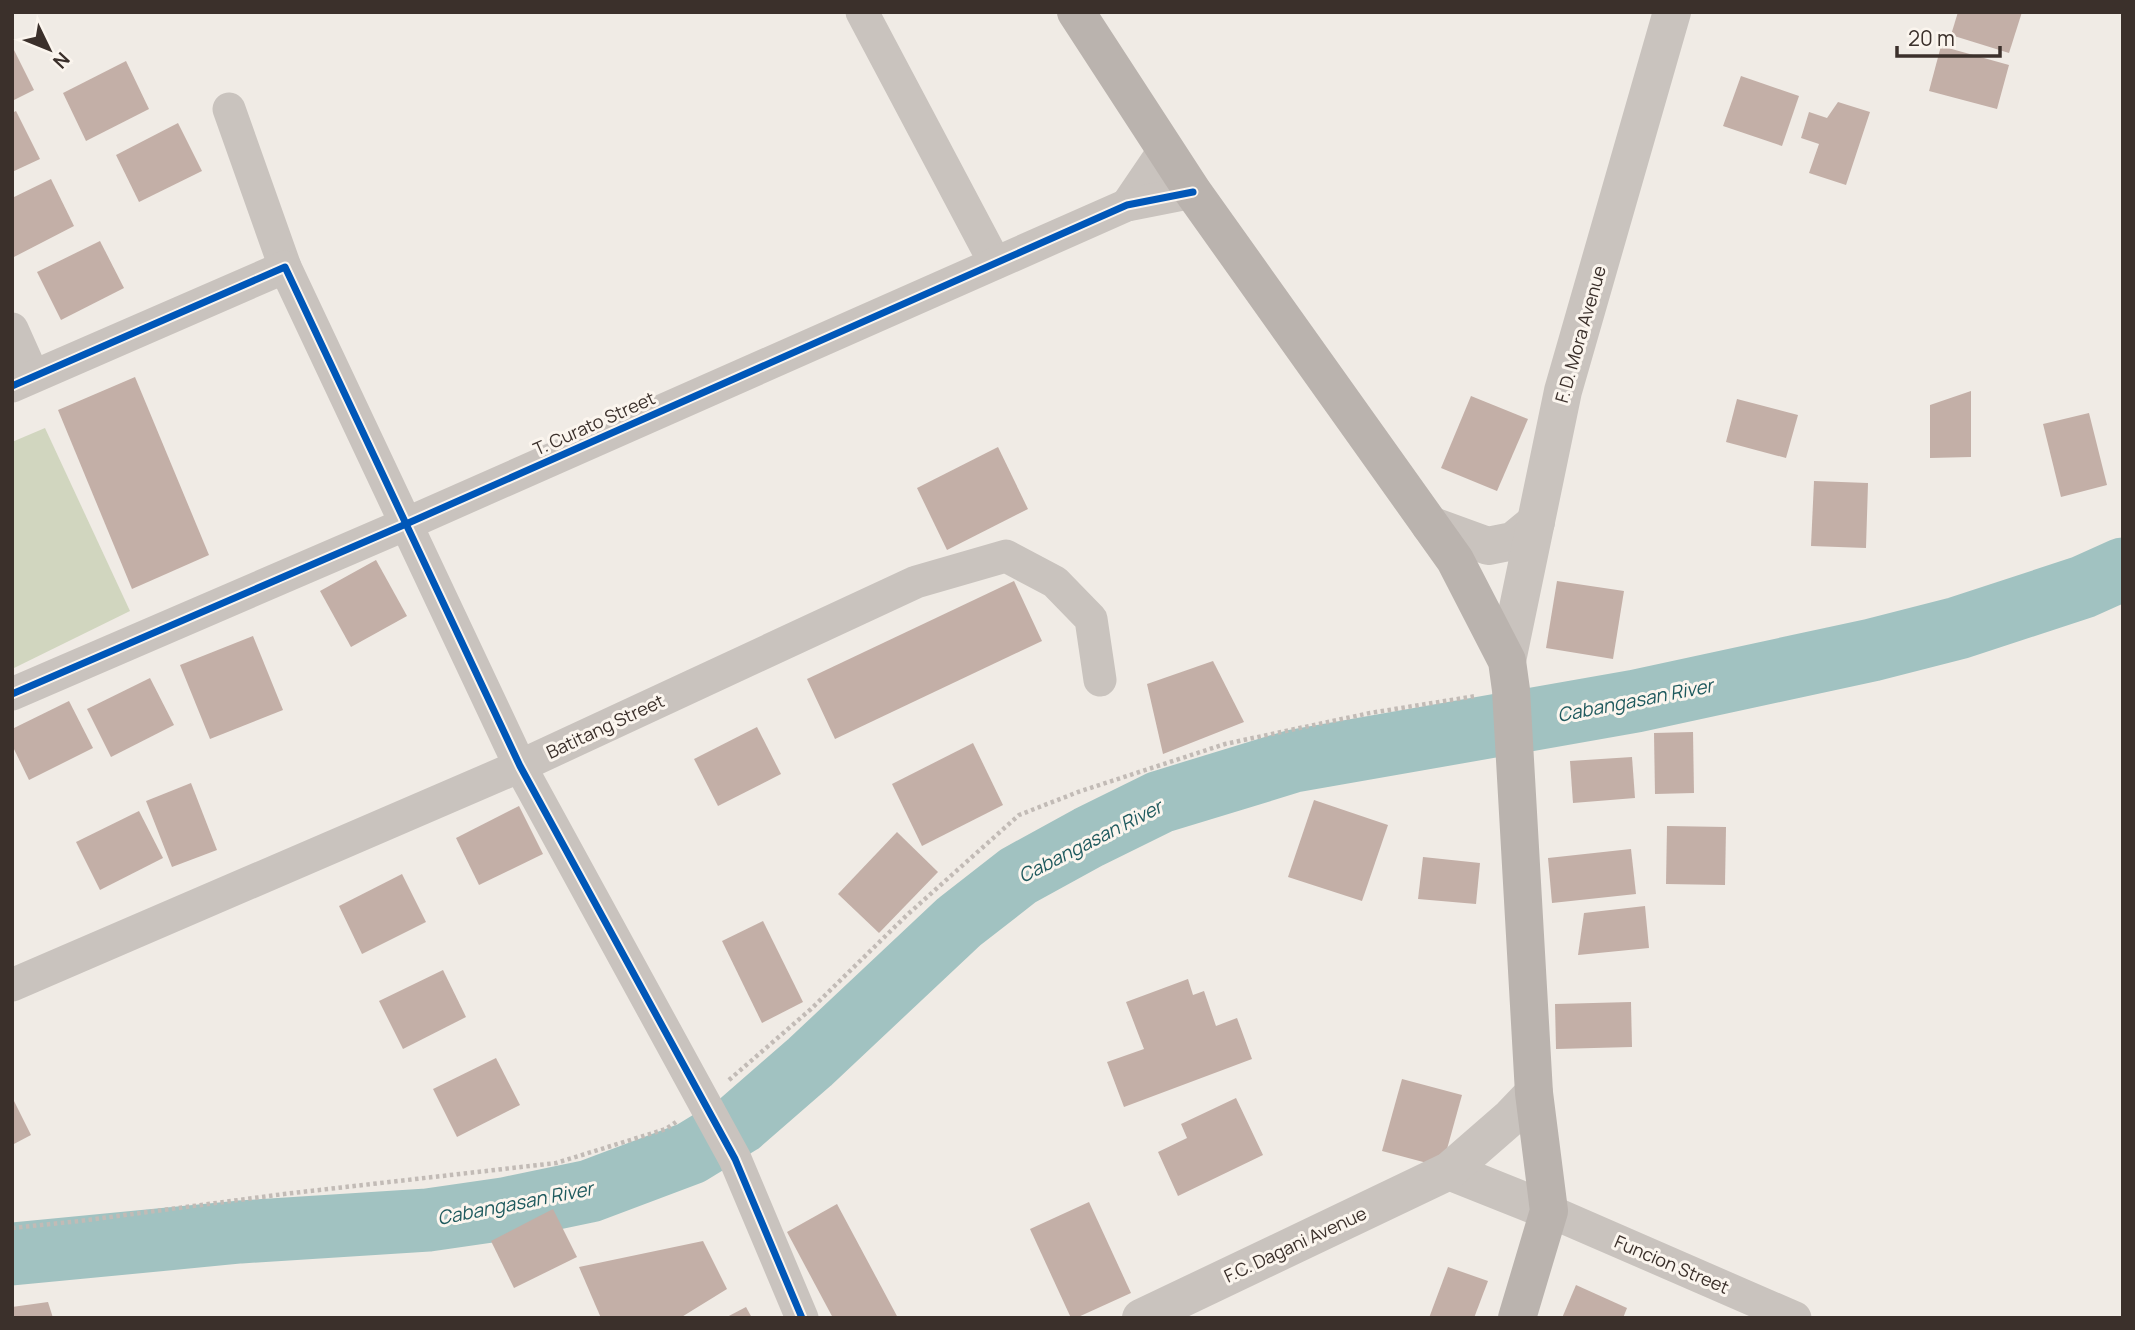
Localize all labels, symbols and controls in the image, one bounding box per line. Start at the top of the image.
north arrow [14,14,84,84]
scale bar [1897,14,2000,58]
text: 20 m [1908,24,1955,52]
text: N [47,47,76,74]
street label: F. D. Mora Avenue [1549,263,1611,405]
street label: T. Curato Street [529,385,659,461]
water label: Cabangasan River [1555,672,1717,728]
street label: Batitang Street [542,688,668,764]
water label: Cabangasan River [1014,793,1168,889]
water label: Cabangasan River [435,1175,597,1231]
street label: F.C. Dagani Avenue [1220,1200,1370,1288]
street label: Funcion Street [1611,1229,1733,1299]

